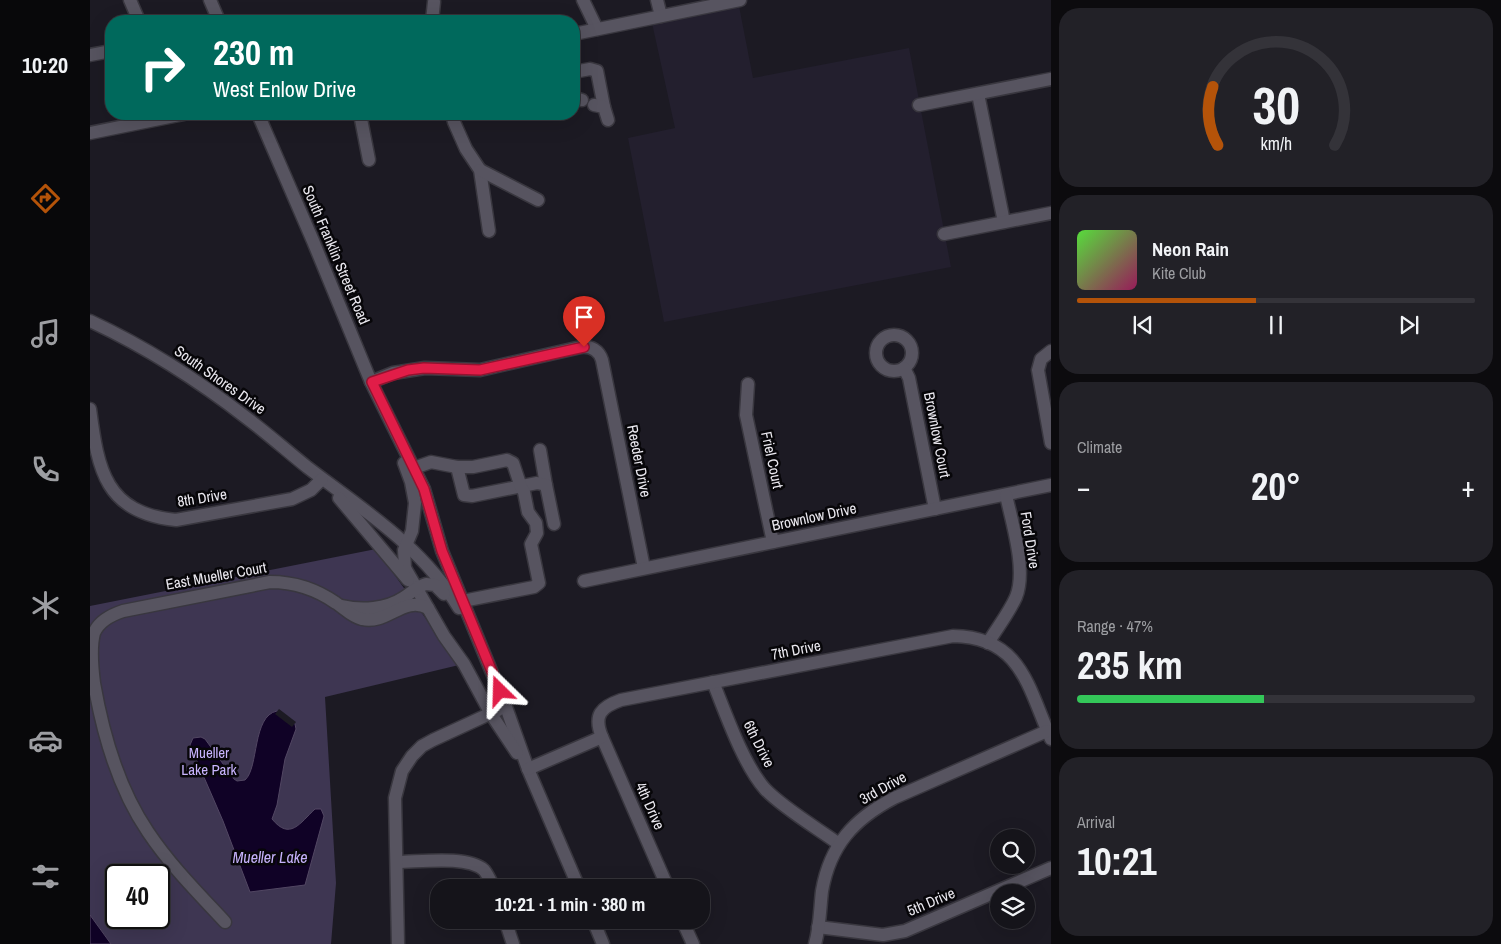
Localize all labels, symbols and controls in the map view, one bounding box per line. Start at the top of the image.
text: 230 m [213,29,294,76]
icon: right [130,35,195,100]
text: 10:20 [22,50,68,80]
text: 30 [1252,70,1300,140]
text: West Enlow Drive [213,74,356,104]
text: km/h [1260,132,1292,156]
icon: directions [28,181,63,216]
street label: South Franklin Street Road [298,182,375,328]
text: Neon Rain [1152,236,1229,262]
text: Kite Club [1152,262,1206,284]
pin [563,296,605,347]
icon: arrive [570,303,598,331]
icon: previous [1129,311,1157,339]
icon: pause [1262,311,1290,339]
icon: next [1395,311,1423,339]
icon: music [28,316,63,351]
street label: South Shores Drive [170,340,270,419]
street label: Brownlow Court [919,390,956,480]
street label: Reeder Drive [622,423,657,499]
street label: Friel Court [756,429,789,491]
text: Climate [1077,436,1122,458]
icon: phone [28,452,63,487]
text: 20° [1251,461,1301,512]
text: − [1077,468,1090,506]
text: + [1462,468,1475,506]
street label: 8th Drive [176,483,228,512]
street label: Brownlow Drive [770,497,858,536]
street label: Ford Drive [1016,510,1045,570]
street label: East Mueller Court [164,556,268,595]
icon: climate [28,588,63,623]
text: Range · 47% [1077,615,1153,637]
street label: 7th Drive [769,634,823,665]
text: 235 km [1077,640,1183,691]
position arrow [473,664,525,716]
street label: 6th Drive [739,717,780,771]
icon: car [28,723,63,758]
park label: Mueller Lake Park [181,742,238,780]
street label: 3rd Drive [856,766,910,809]
street label: 4th Drive [631,779,670,833]
text: Arrival [1077,811,1115,833]
map controls [990,829,1035,929]
button: search [990,829,1035,874]
text: 10:21 [1077,836,1157,887]
water label: Mueller Lake [232,846,308,868]
icon: filters [28,859,63,894]
speed limit sign: 40 [105,864,170,929]
street label: 5th Drive [904,882,958,921]
button: layers [990,884,1035,929]
text: 10:21 · 1 min · 380 m [495,891,645,917]

